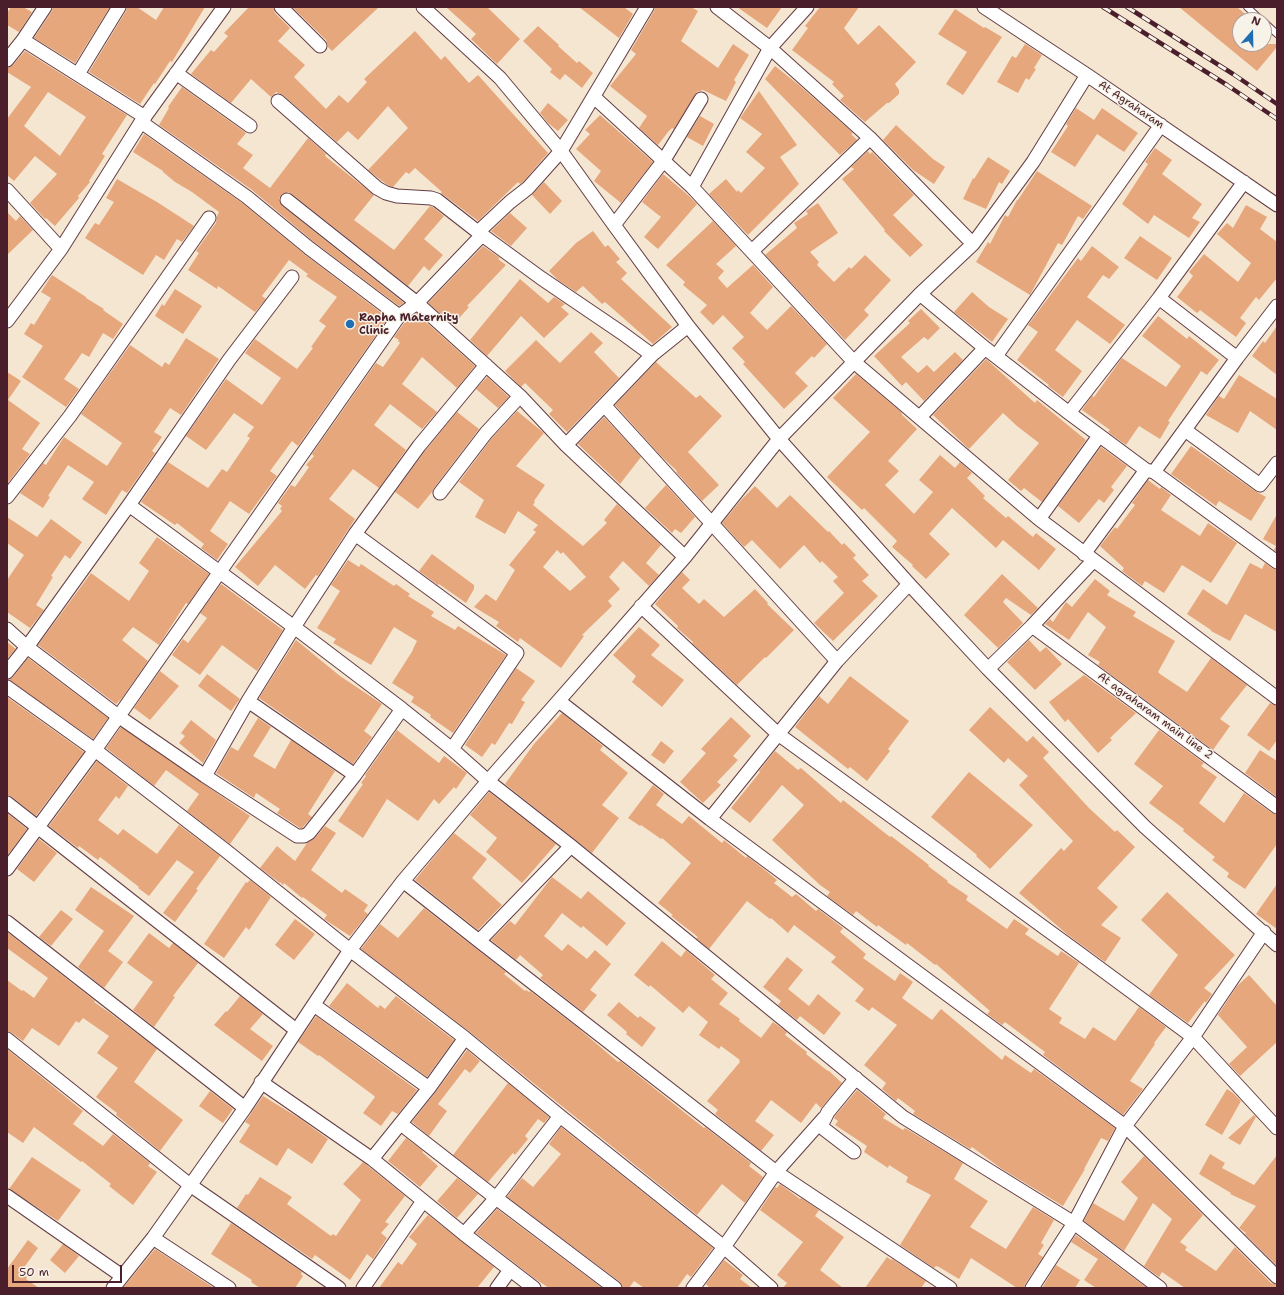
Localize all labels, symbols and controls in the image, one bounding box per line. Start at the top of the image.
north arrow [1232,12,1272,52]
text: N [1249,13,1263,30]
street label: At Agraharam [1096,78,1166,132]
place label: Rapha Maternity Clinic [359,311,459,337]
marker: Rapha Maternity Clinic [344,318,356,330]
street label: At agraharam main line 2 [1095,670,1215,762]
scale bar [14,1257,124,1283]
text: 50 m [19,1264,49,1280]

